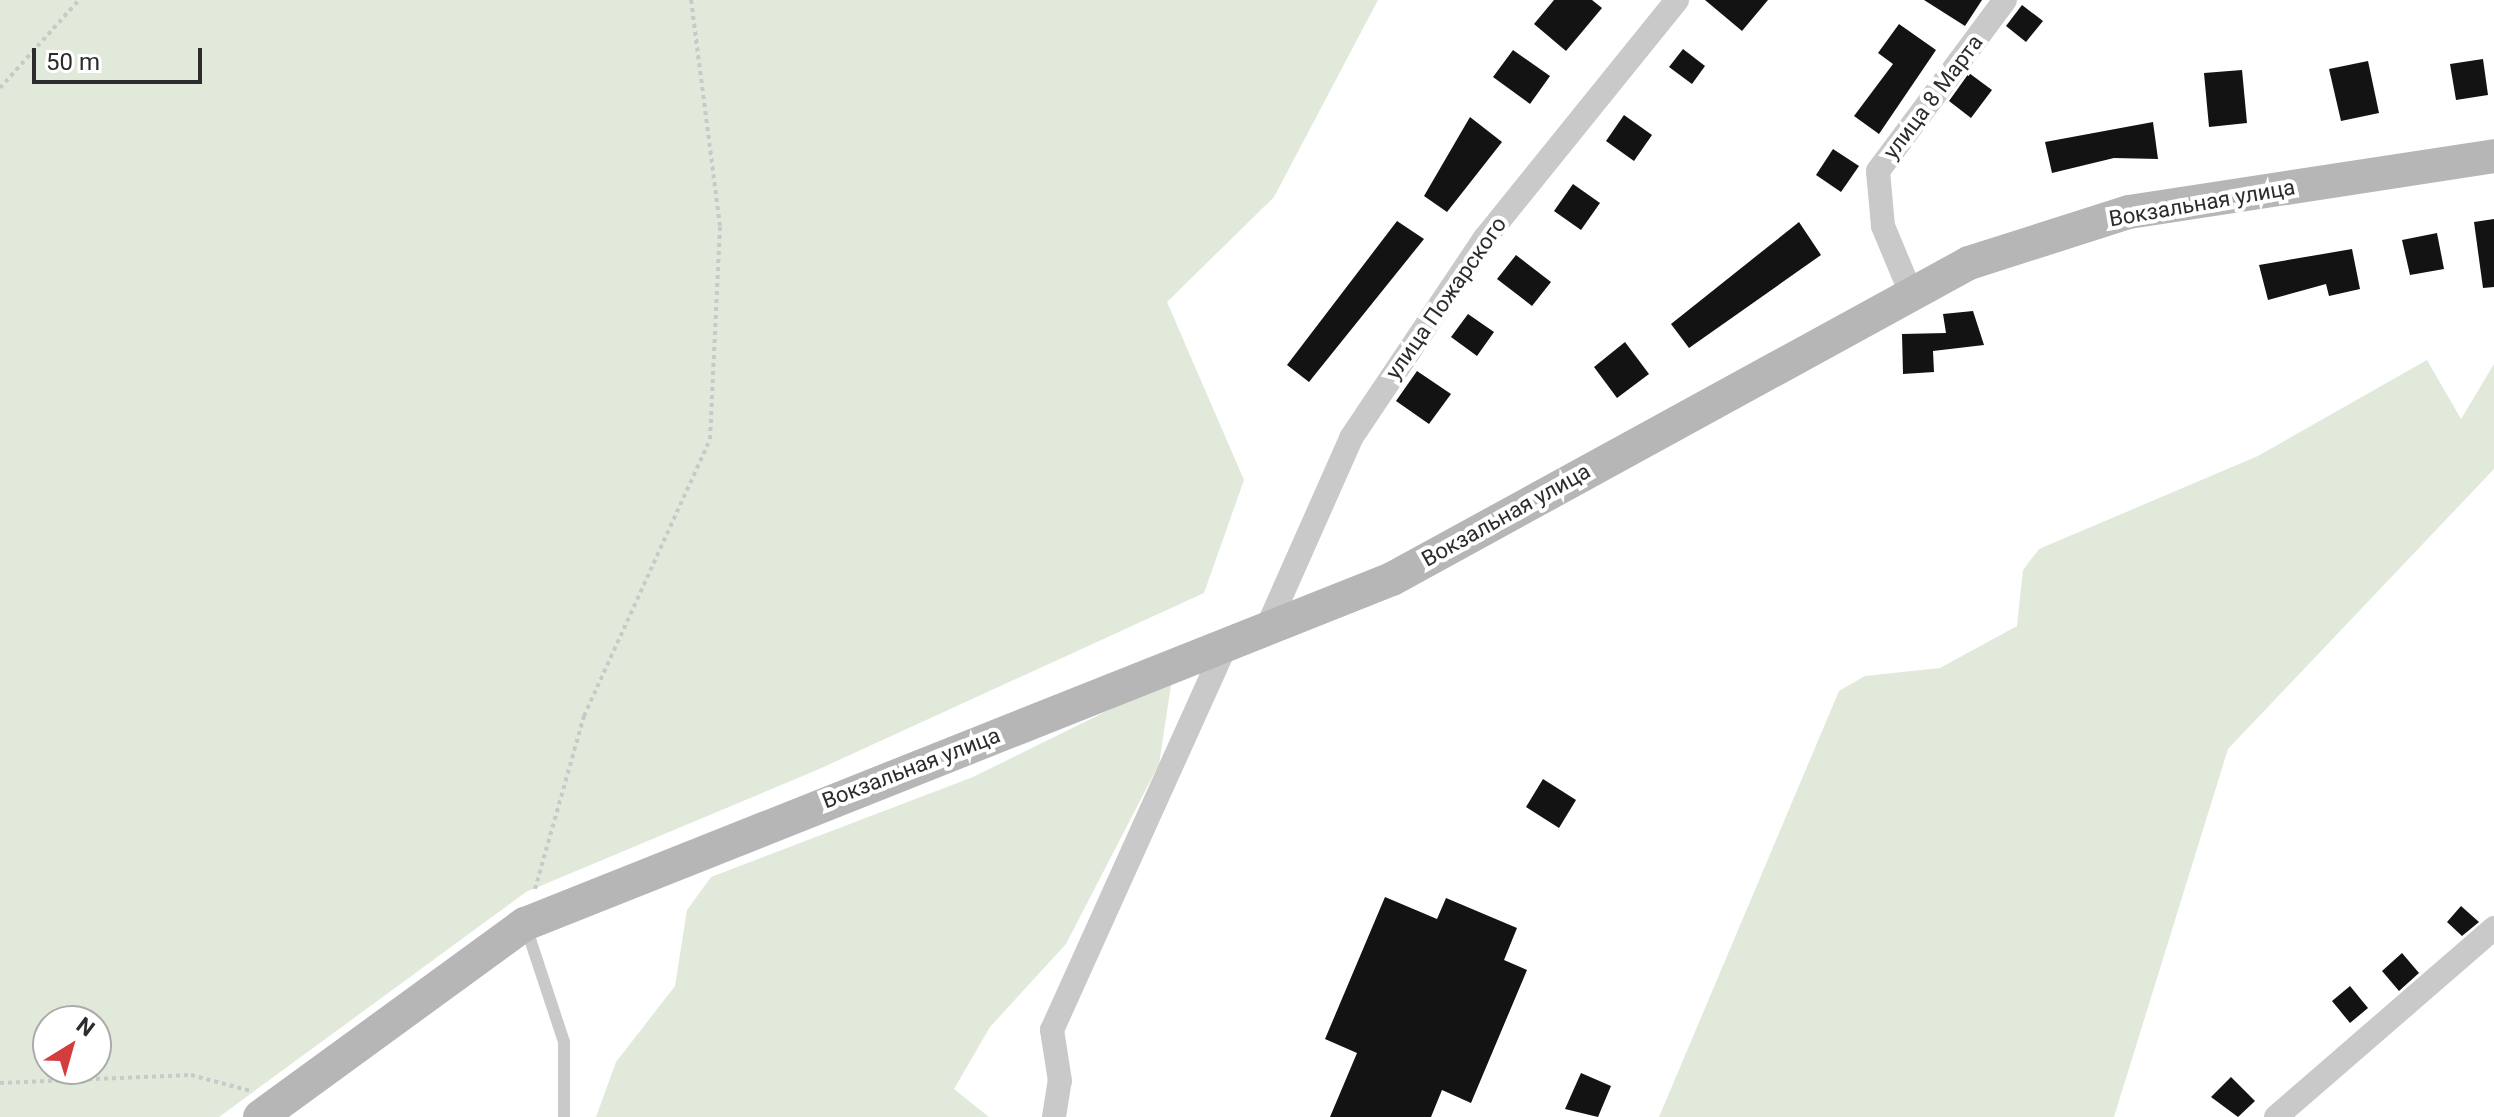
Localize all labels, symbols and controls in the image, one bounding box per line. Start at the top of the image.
street label: улица 8 Марта [1878,30,1988,164]
scale bar [36,32,206,82]
text: 50 m [46,48,100,76]
street label: Вокзальная улица [2107,174,2297,232]
street label: улица Пожарского [1380,212,1512,384]
street label: Вокзальная улица [1417,458,1595,572]
street label: Вокзальная улица [818,722,1004,814]
north arrow [32,1005,112,1085]
text: N [72,1012,99,1042]

